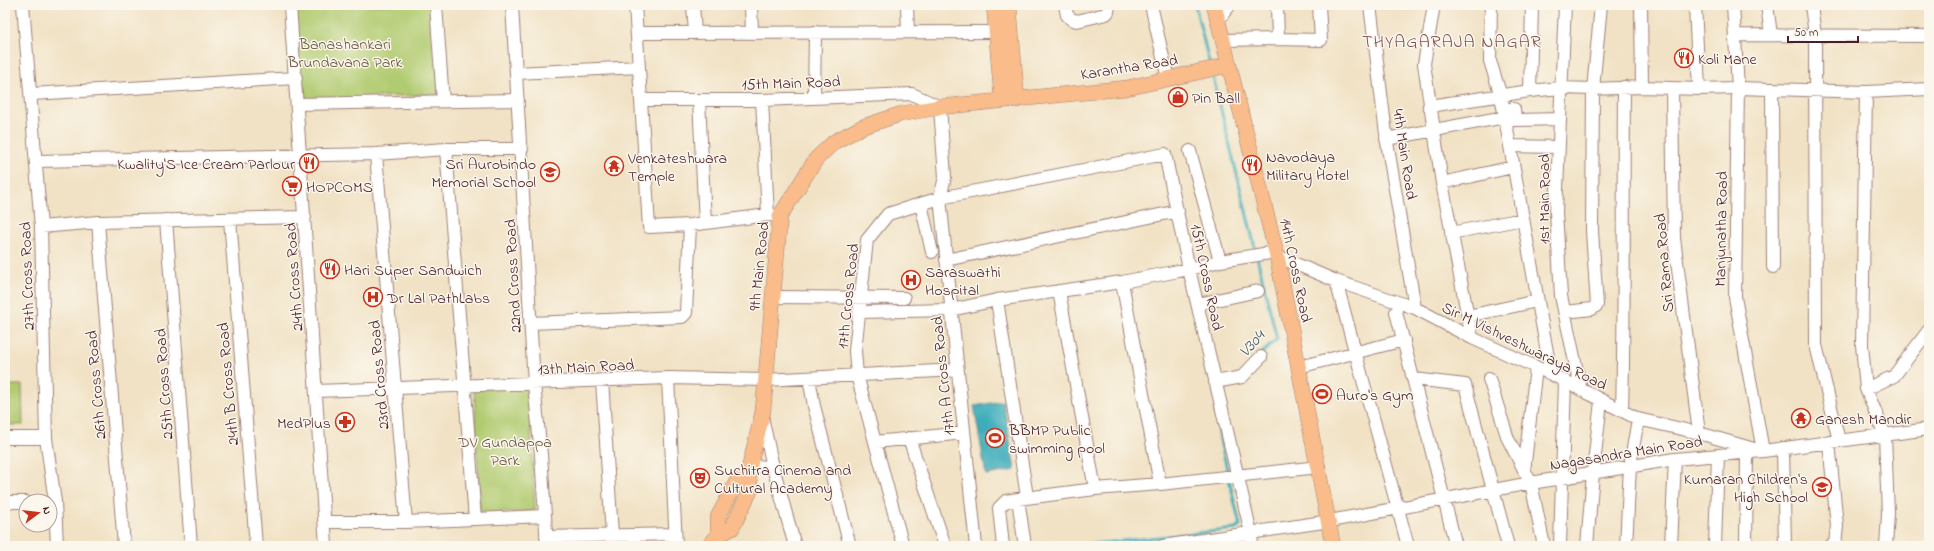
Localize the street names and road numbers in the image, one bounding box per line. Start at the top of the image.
street label: Karantha Road [1079,48,1180,88]
street label: 15th Main Road [741,70,841,98]
street label: 4th Main Road [1385,107,1423,201]
street label: 1st Main Road [1533,154,1557,244]
street label: Manjunatha Road [1709,171,1735,287]
street label: Sri Rama Road [1649,212,1681,313]
street label: 14th Cross Road [1272,216,1318,325]
street label: 22nd Cross Road [499,218,529,333]
street label: 9th Main Road [743,220,777,312]
street label: 27th Cross Road [14,221,42,331]
street label: 24th Cross Road [279,222,311,332]
street label: 15th Cross Road [1183,222,1229,333]
street label: 17th Cross Road [832,242,866,350]
street label: Sir M Vishveshwaraya Road [1437,296,1611,397]
street label: 17th A Cross Road [926,315,962,437]
street label: 23rd Cross Road [363,319,397,430]
street label: 24th B Cross Road [212,321,246,446]
street label: 25th Cross Road [149,328,181,440]
street label: 26th Cross Road [80,329,114,440]
street label: 13th Main Road [537,353,635,383]
street label: Nagasandra Main Road [1548,430,1704,478]

